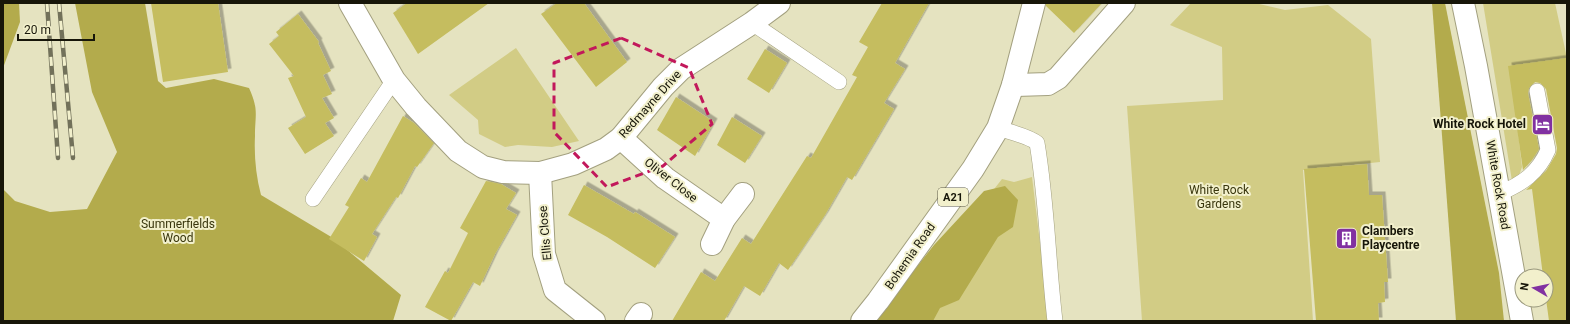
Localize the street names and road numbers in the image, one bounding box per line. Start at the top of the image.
street label: Redmayne Drive [616,67,684,141]
street label: White Rock Road [1483,139,1513,231]
street label: Oliver Close [642,155,700,205]
road number: A21 [938,188,968,206]
street label: Ellis Close [536,205,554,261]
street label: Bohemia Road [882,220,938,292]

